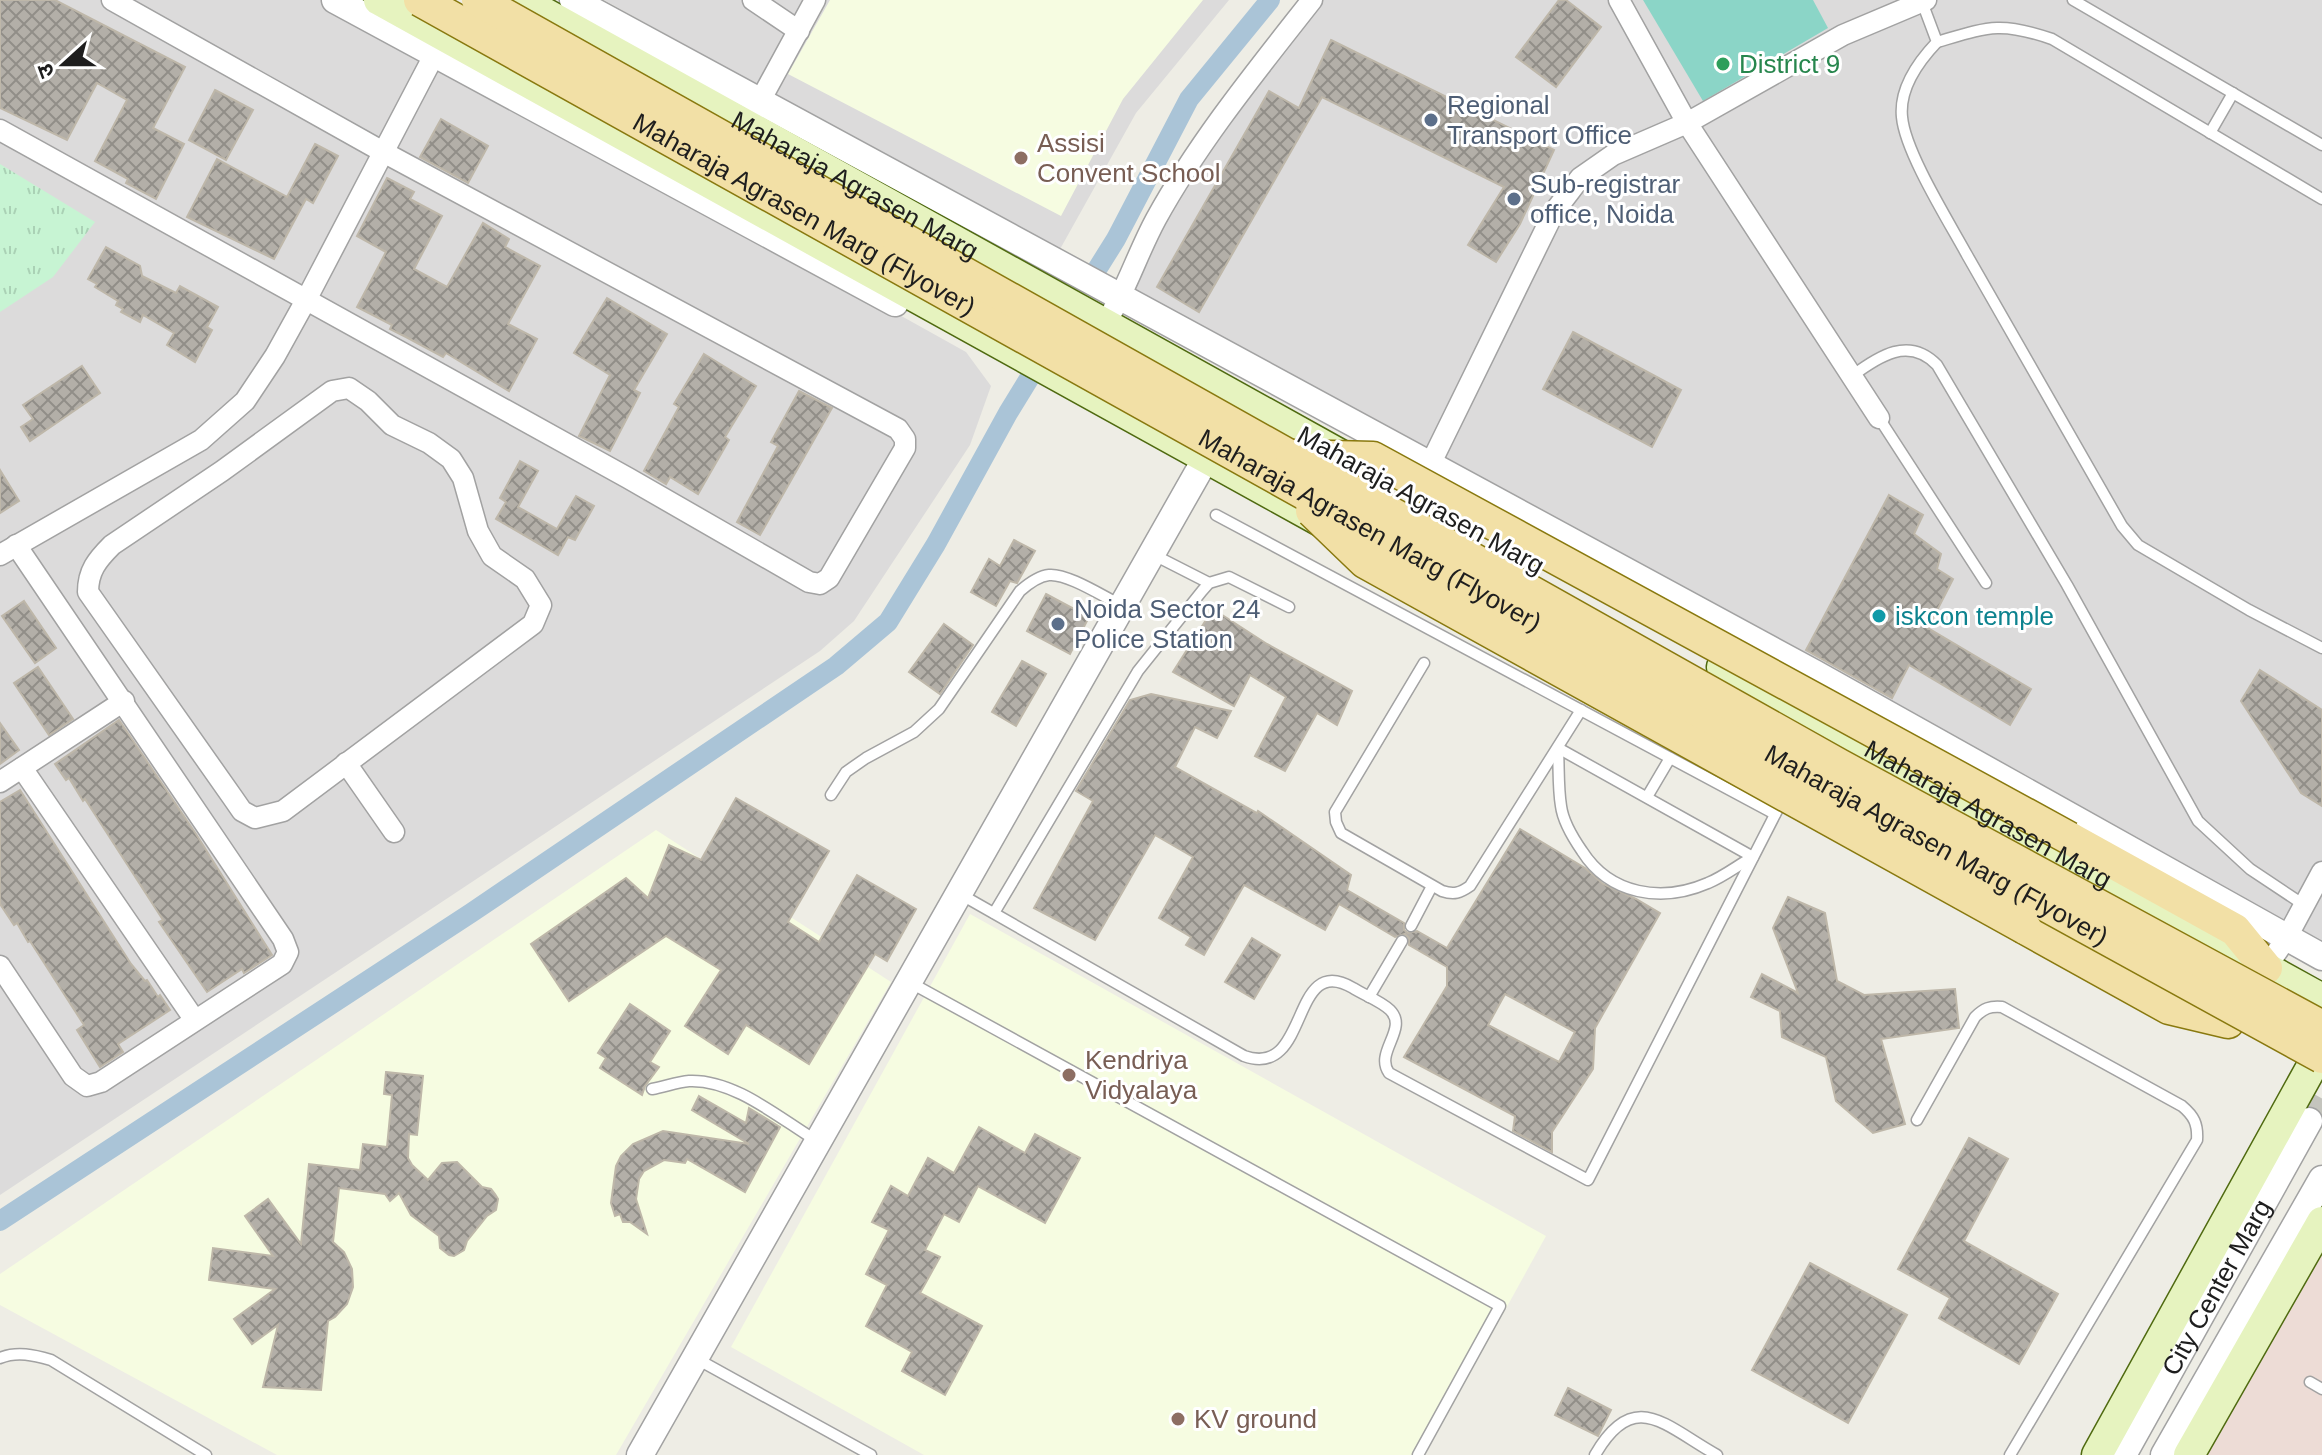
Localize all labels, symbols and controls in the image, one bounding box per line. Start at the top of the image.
north arrow [24,24,104,104]
place label: District 9 [1739,49,1840,79]
marker: District 9 [1714,55,1732,73]
text: उ [31,59,60,81]
place label: Regional Transport Office [1447,90,1632,150]
street label: Maharaja Agrasen Marg [726,105,984,266]
street label: Maharaja Agrasen Marg (Flyover) [628,107,981,322]
marker: Regional Transport Office [1422,111,1440,129]
place label: Assisi Convent School [1037,128,1221,188]
marker: Assisi Convent School [1012,149,1030,167]
place label: Sub-registrar office, Noida [1530,169,1681,229]
marker: Sub-registrar office, Noida [1505,190,1523,208]
street label: Maharaja Agrasen Marg [1292,420,1550,580]
street label: Maharaja Agrasen Marg (Flyover) [1194,423,1547,638]
place label: Noida Sector 24 Police Station [1074,594,1260,654]
place label: iskcon temple [1895,601,2054,631]
marker: iskcon temple [1870,607,1888,625]
marker: Noida Sector 24 Police Station [1049,615,1067,633]
street label: Maharaja Agrasen Marg [1859,734,2117,895]
street label: Maharaja Agrasen Marg (Flyover) [1760,738,2113,952]
place label: Kendriya Vidyalaya [1085,1045,1198,1105]
marker: Kendriya Vidyalaya [1060,1066,1078,1084]
street label: City Center Marg [2155,1194,2277,1380]
place label: KV ground [1194,1404,1317,1434]
marker: KV ground [1169,1410,1187,1428]

